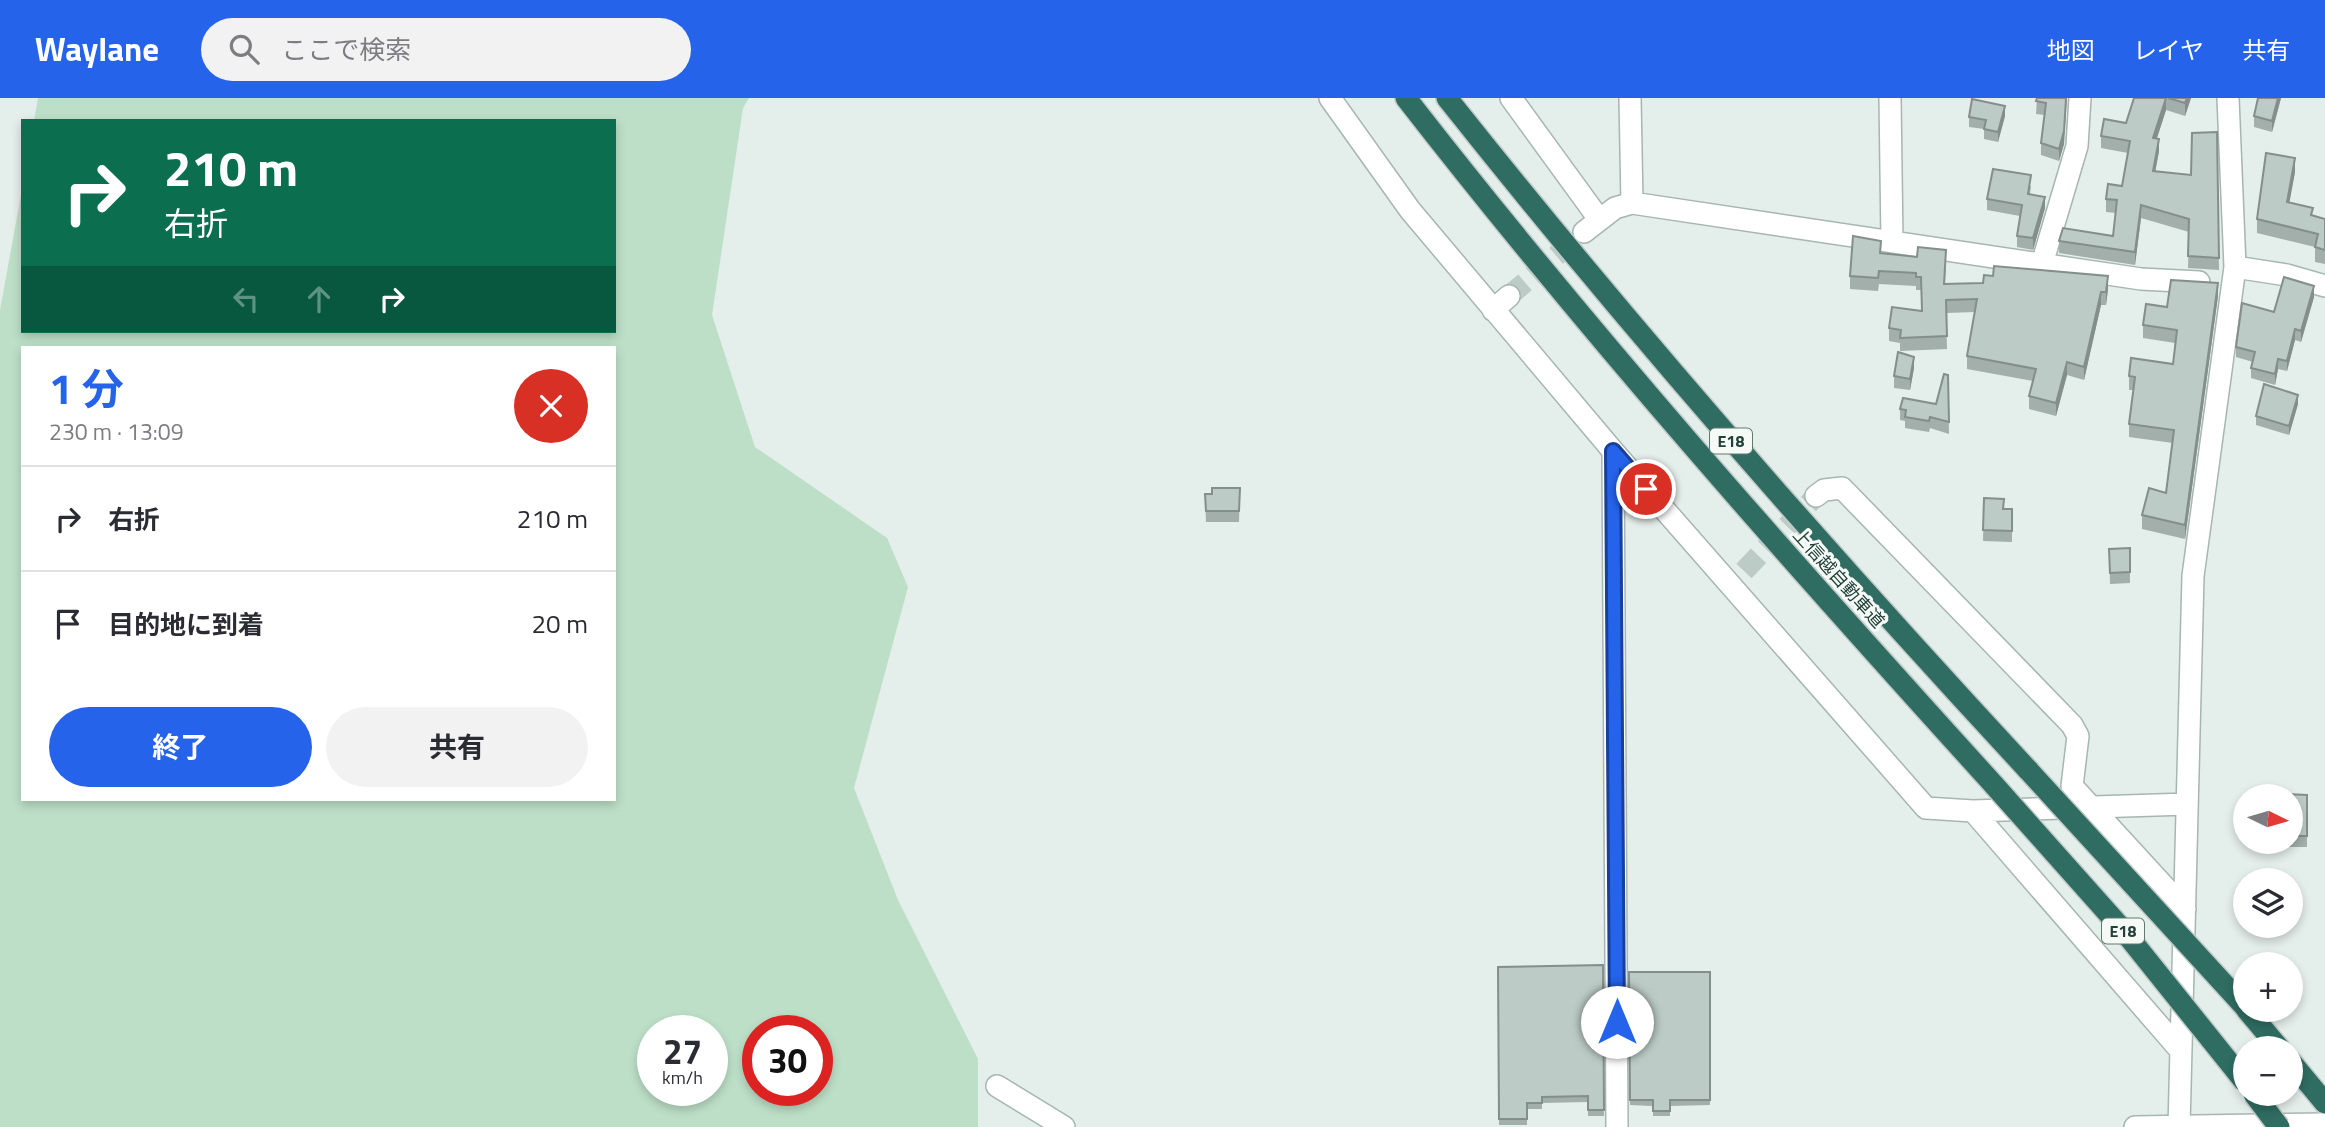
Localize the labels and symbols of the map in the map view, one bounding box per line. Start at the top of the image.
road number: E18 [1710,428,1752,454]
pin [1616,459,1676,519]
street label: 上信越自動車道 [1787,522,1891,634]
north arrow [2233,784,2303,854]
road number: E18 [2102,918,2144,944]
position arrow [1580,985,1654,1059]
speed limit sign: 30 [742,1015,833,1106]

